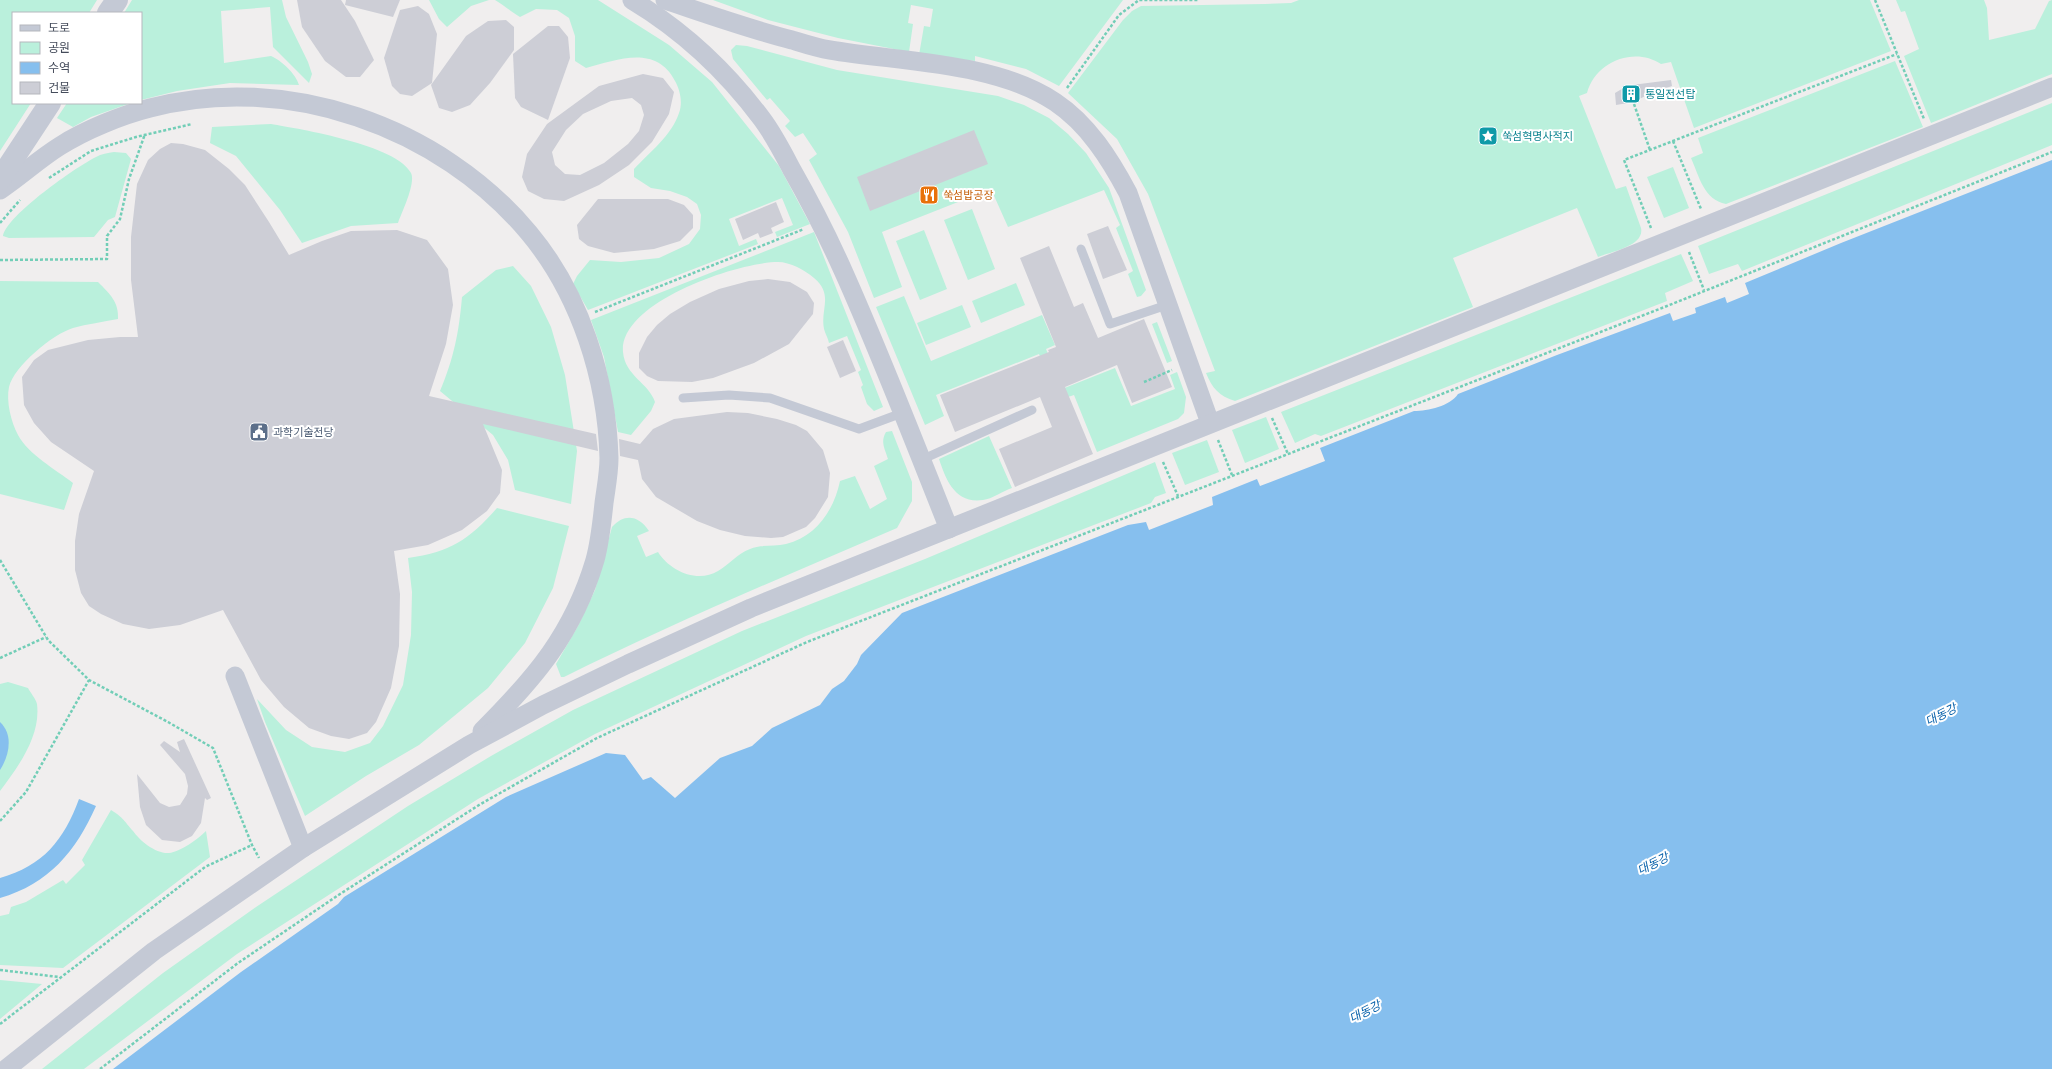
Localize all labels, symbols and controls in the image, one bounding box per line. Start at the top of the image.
legend [12,12,142,104]
text: 도로 [48,21,70,35]
text: 공원 [48,41,70,55]
text: 수역 [48,61,70,75]
text: 건물 [48,81,70,95]
building icon: 통일전선탑 [1620,83,1642,105]
place label: 통일전선탑 [1645,88,1696,100]
place icon: 쑥섬혁명사적지 [1477,125,1499,147]
place label: 쑥섬혁명사적지 [1502,130,1573,142]
restaurant icon: 쑥섬밥공장 [918,184,940,206]
place label: 쑥섬밥공장 [943,189,994,201]
public building icon: 과학기술전당 [248,421,270,443]
place label: 과학기술전당 [273,426,334,438]
water label: 대동강 [1923,700,1961,729]
water label: 대동강 [1635,849,1673,878]
water label: 대동강 [1347,997,1385,1026]

